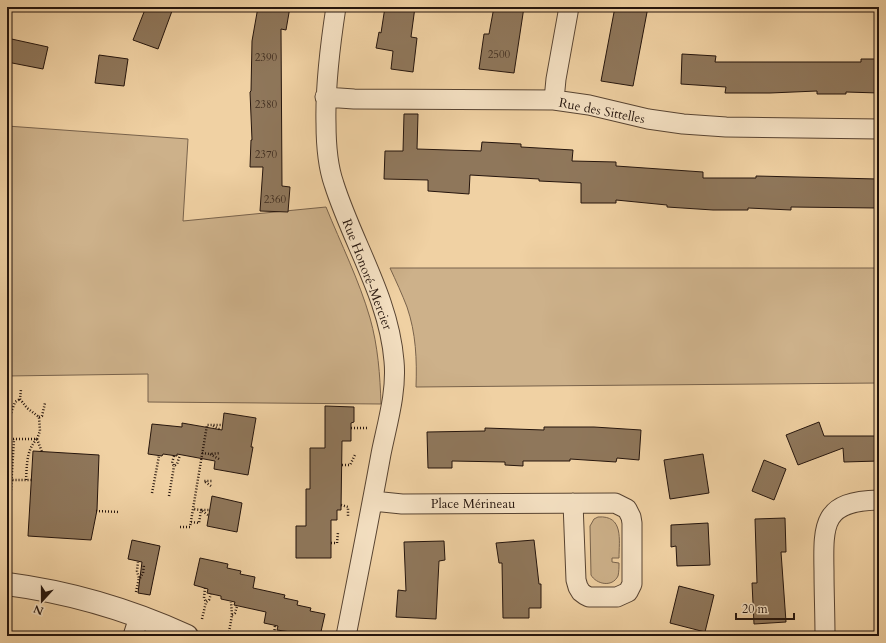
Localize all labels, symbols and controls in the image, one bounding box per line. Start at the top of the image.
house number: 2500 [488,47,511,62]
house number: 2390 [255,50,278,65]
street label: Rue des Sittelles [557,94,646,128]
house number: 2380 [255,97,278,112]
house number: 2370 [255,147,278,162]
house number: 2360 [264,192,287,207]
street label: Rue Honoré-Mercier [338,216,397,333]
street label: Place Mérineau [431,495,515,513]
north arrow [22,581,62,621]
scale bar [736,595,794,621]
text: N [31,601,46,619]
text: 20 m [742,601,769,617]

